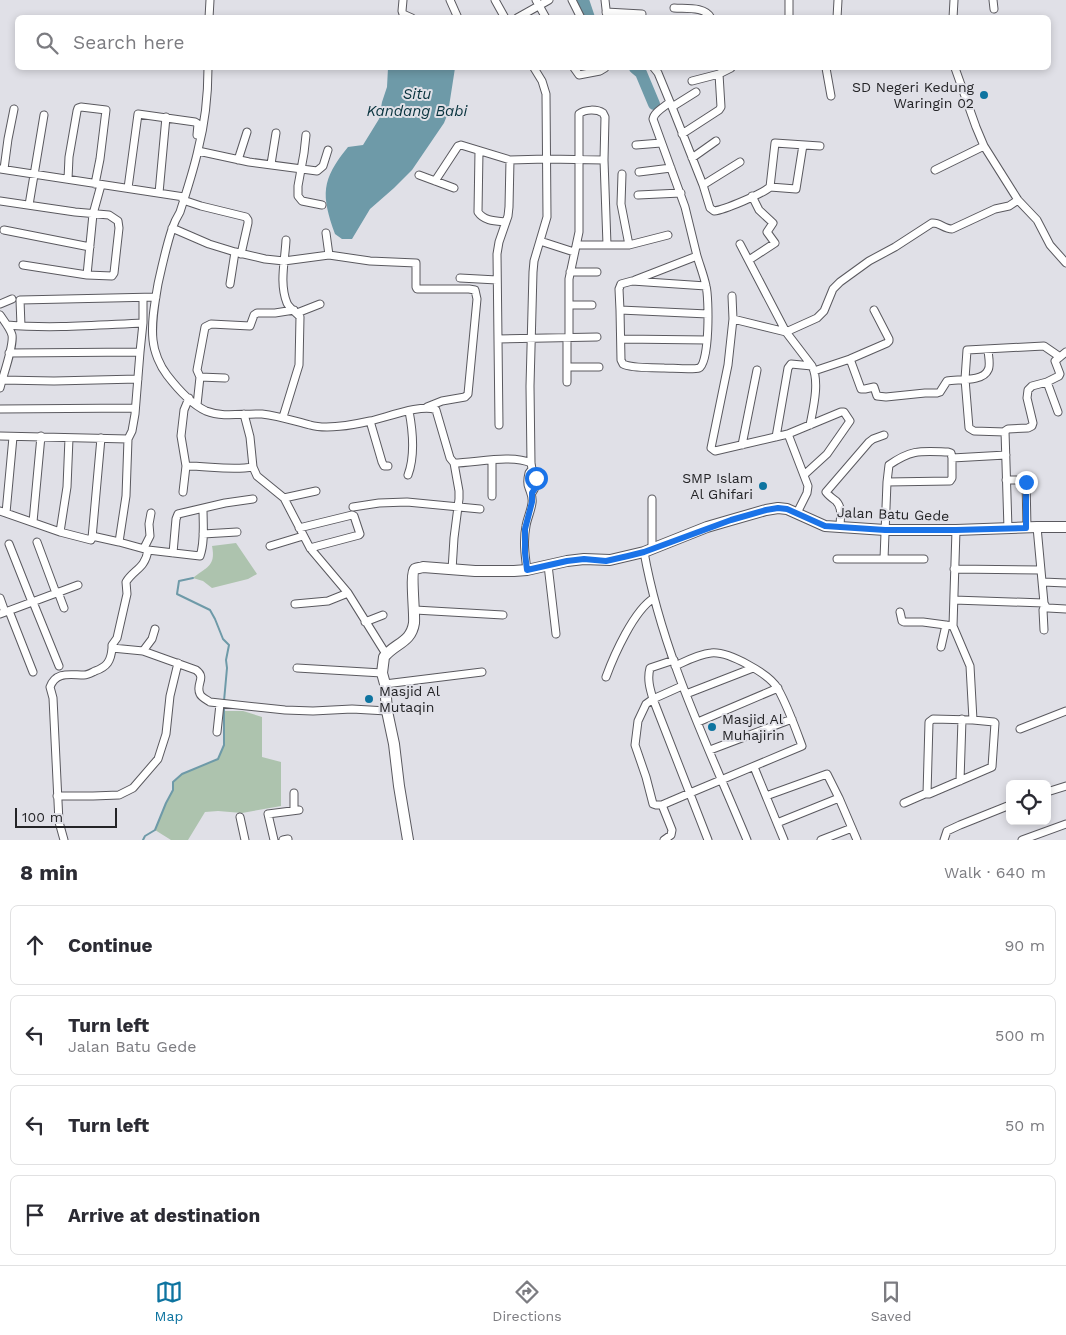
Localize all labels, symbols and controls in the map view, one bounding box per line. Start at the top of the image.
search box [15,15,1051,70]
icon: search [33,29,61,57]
text: Search here [73,31,184,54]
place label: SD Negeri Kedung Waringin 02 [852,79,975,111]
water label: Situ Kandang Babi [367,85,469,120]
marker: SD Negeri Kedung Waringin 02 [978,89,990,101]
route start [525,467,548,490]
place label: SMP Islam Al Ghifari [682,470,753,502]
route end [1015,471,1038,494]
marker: SMP Islam Al Ghifari [757,480,769,492]
street label: Jalan Batu Gede [837,504,949,524]
place label: Masjid Al Mutaqin [379,683,441,715]
marker: Masjid Al Mutaqin [363,693,375,705]
place label: Masjid Al Muhajirin [722,711,785,743]
marker: Masjid Al Muhajirin [706,721,718,733]
map controls [1006,780,1051,825]
button: locate [1006,780,1051,825]
scale bar [15,805,118,828]
text: 100 m [22,809,63,825]
text: 8 min [20,860,78,885]
text: Walk · 640 m [944,863,1046,882]
icon: ahead [21,931,49,959]
text: Continue [68,934,152,957]
text: 90 m [1004,936,1045,955]
text: Turn left [68,1014,149,1037]
icon: left [21,1021,49,1049]
text: 500 m [995,1026,1045,1045]
text: Jalan Batu Gede [68,1037,196,1056]
icon: left [21,1111,49,1139]
text: Turn left [68,1114,149,1137]
text: 50 m [1005,1116,1045,1135]
icon: arrive [21,1201,49,1229]
text: Arrive at destination [68,1204,260,1227]
tab: Map [155,1278,183,1324]
tab: Directions [492,1278,562,1324]
tab: Saved [871,1278,911,1324]

